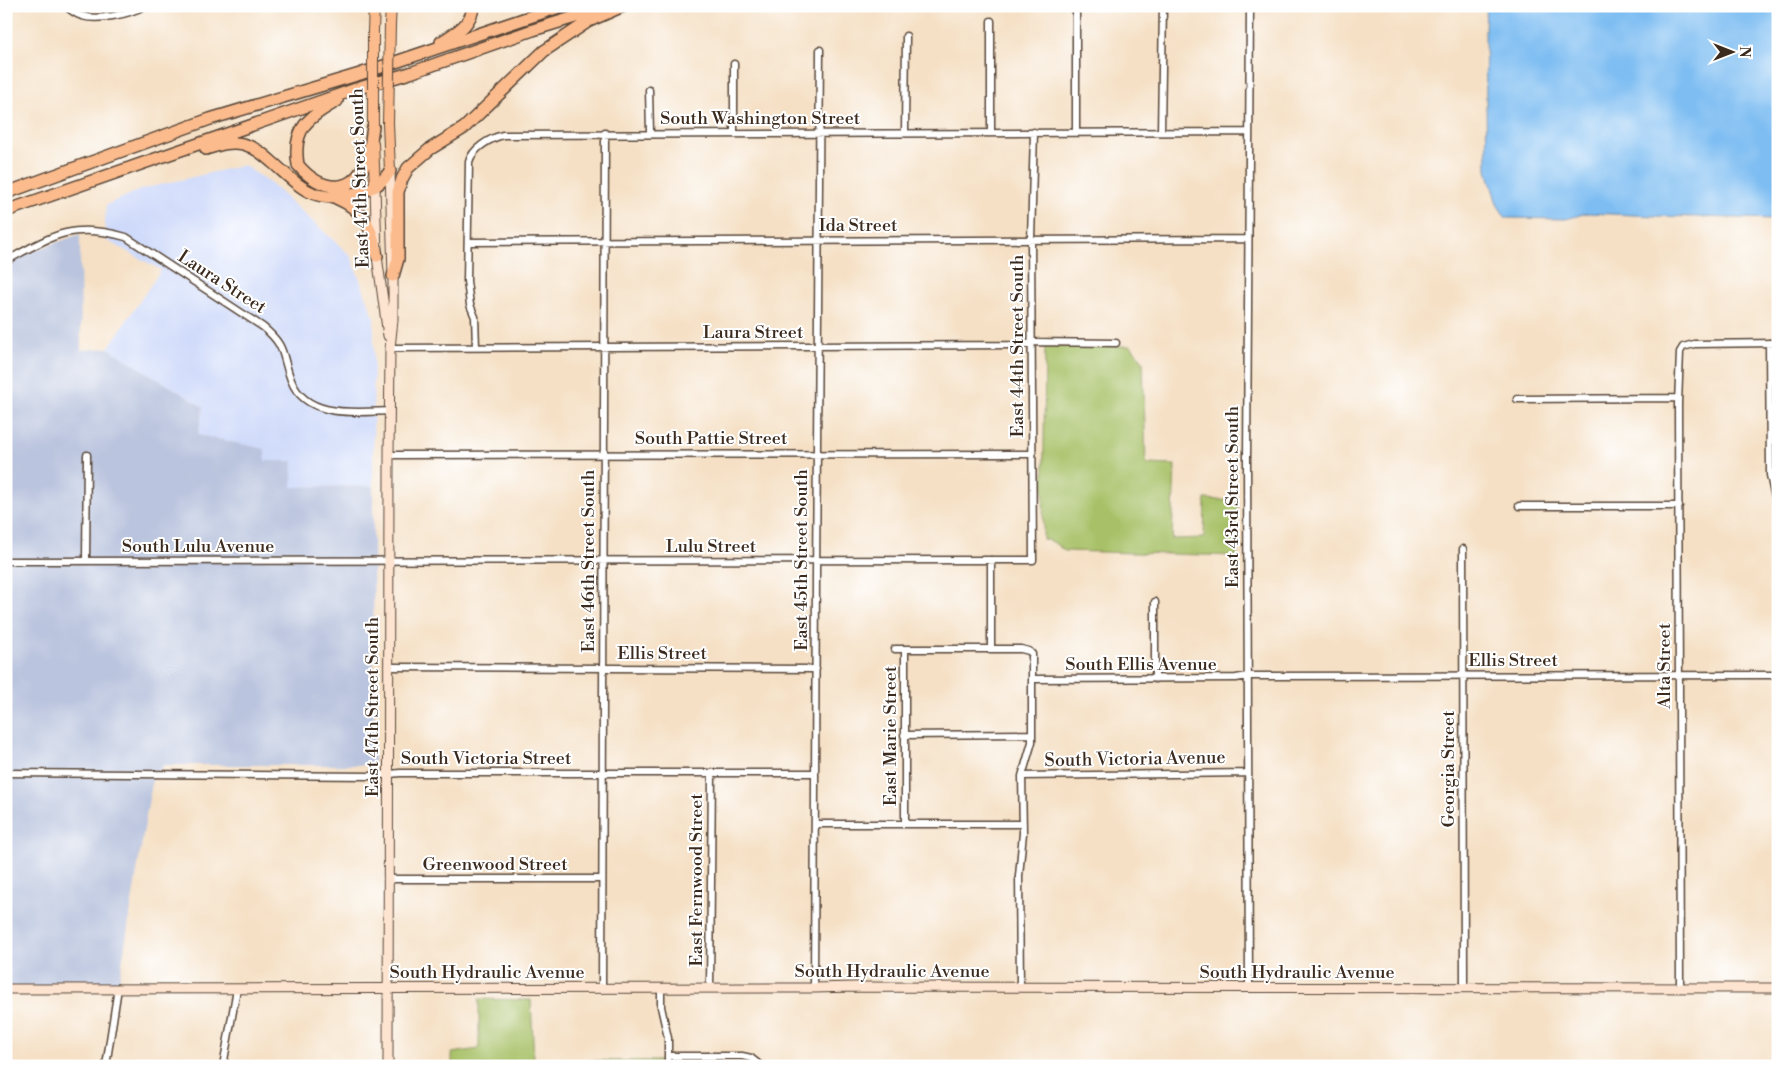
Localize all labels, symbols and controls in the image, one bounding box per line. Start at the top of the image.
north arrow [1706,28,1756,78]
text: N [1735,46,1753,58]
street label: East 47th Street South [345,87,375,269]
street label: South Washington Street [660,107,861,130]
street label: Ida Street [819,214,898,237]
street label: Laura Street [174,245,271,319]
street label: East 44th Street South [1006,254,1029,438]
street label: Laura Street [703,321,804,344]
street label: East 43rd Street South [1221,405,1244,588]
street label: South Pattie Street [635,427,788,450]
street label: East 46th Street South [577,469,600,652]
street label: East 45th Street South [790,469,813,651]
street label: South Lulu Avenue [122,535,274,558]
street label: Lulu Street [666,535,757,558]
street label: East 47th Street South [361,617,384,797]
street label: Alta Street [1653,622,1676,710]
street label: Ellis Street [617,642,707,665]
street label: Ellis Street [1468,649,1558,672]
street label: South Ellis Avenue [1065,653,1217,676]
street label: East Marie Street [879,665,902,806]
street label: Georgia Street [1437,710,1460,828]
street label: South Victoria Avenue [1044,746,1226,772]
street label: South Victoria Street [401,747,572,770]
street label: East Fernwood Street [685,793,708,967]
street label: Greenwood Street [422,853,568,876]
street label: South Hydraulic Avenue [794,960,990,983]
street label: South Hydraulic Avenue [389,961,585,984]
street label: South Hydraulic Avenue [1199,961,1395,984]

